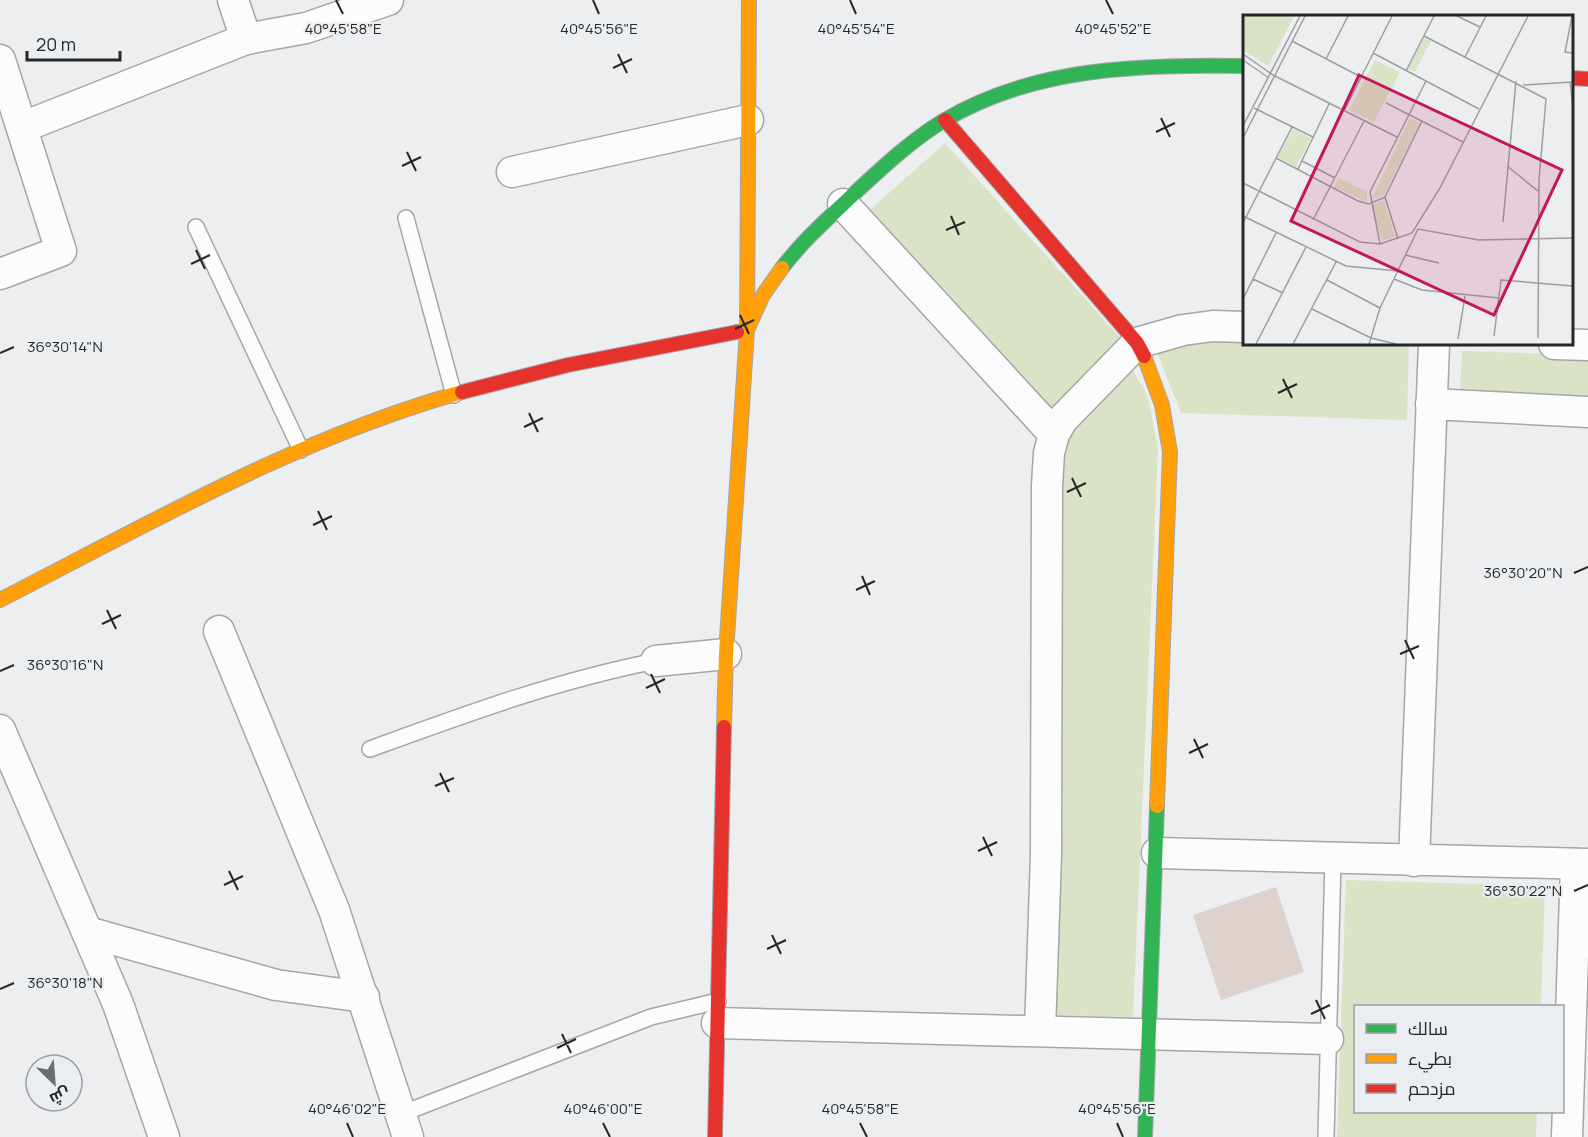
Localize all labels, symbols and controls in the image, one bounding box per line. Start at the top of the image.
inset map [1243,15,1573,345]
text: 40°45'58"E [304,18,382,39]
text: 40°45'56"E [560,18,638,39]
text: 40°45'54"E [818,18,894,39]
text: 40°45'52"E [1075,18,1151,39]
scale bar [27,24,120,62]
text: 20 m [36,32,76,56]
text: 36°30'14"N [27,336,103,357]
text: 36°30'20"N [1484,562,1562,583]
text: 36°30'16"N [27,654,103,675]
text: 36°30'22"N [1484,880,1562,901]
text: 36°30'18"N [27,972,103,993]
legend [1354,1005,1564,1113]
text: سالك [1408,1016,1448,1040]
text: بطيء [1408,1046,1452,1073]
north arrow [24,1053,84,1113]
text: مزدحم [1408,1076,1456,1101]
text: ش [46,1082,74,1111]
text: 40°46'02"E [308,1098,386,1119]
text: 40°46'00"E [564,1098,642,1119]
text: 40°45'58"E [821,1098,899,1119]
text: 40°45'56"E [1078,1098,1156,1119]

